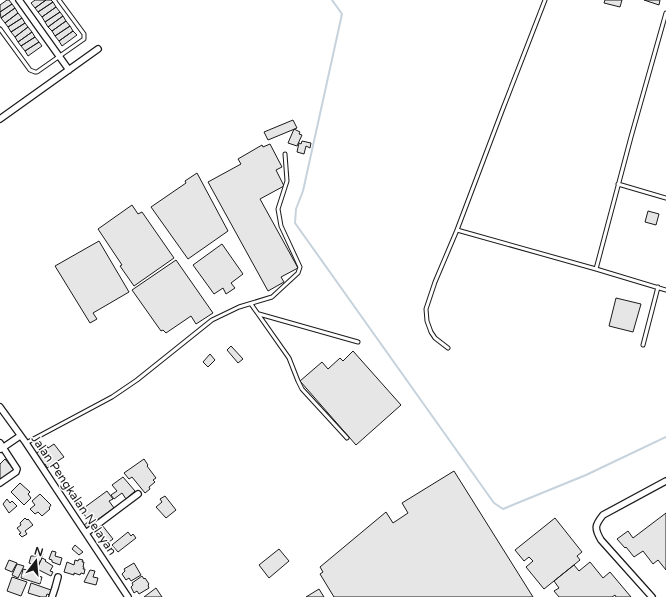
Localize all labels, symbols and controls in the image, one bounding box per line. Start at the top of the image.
street label: Jalan Pengkalan Nelayan [28,432,120,558]
north arrow [16,541,56,581]

